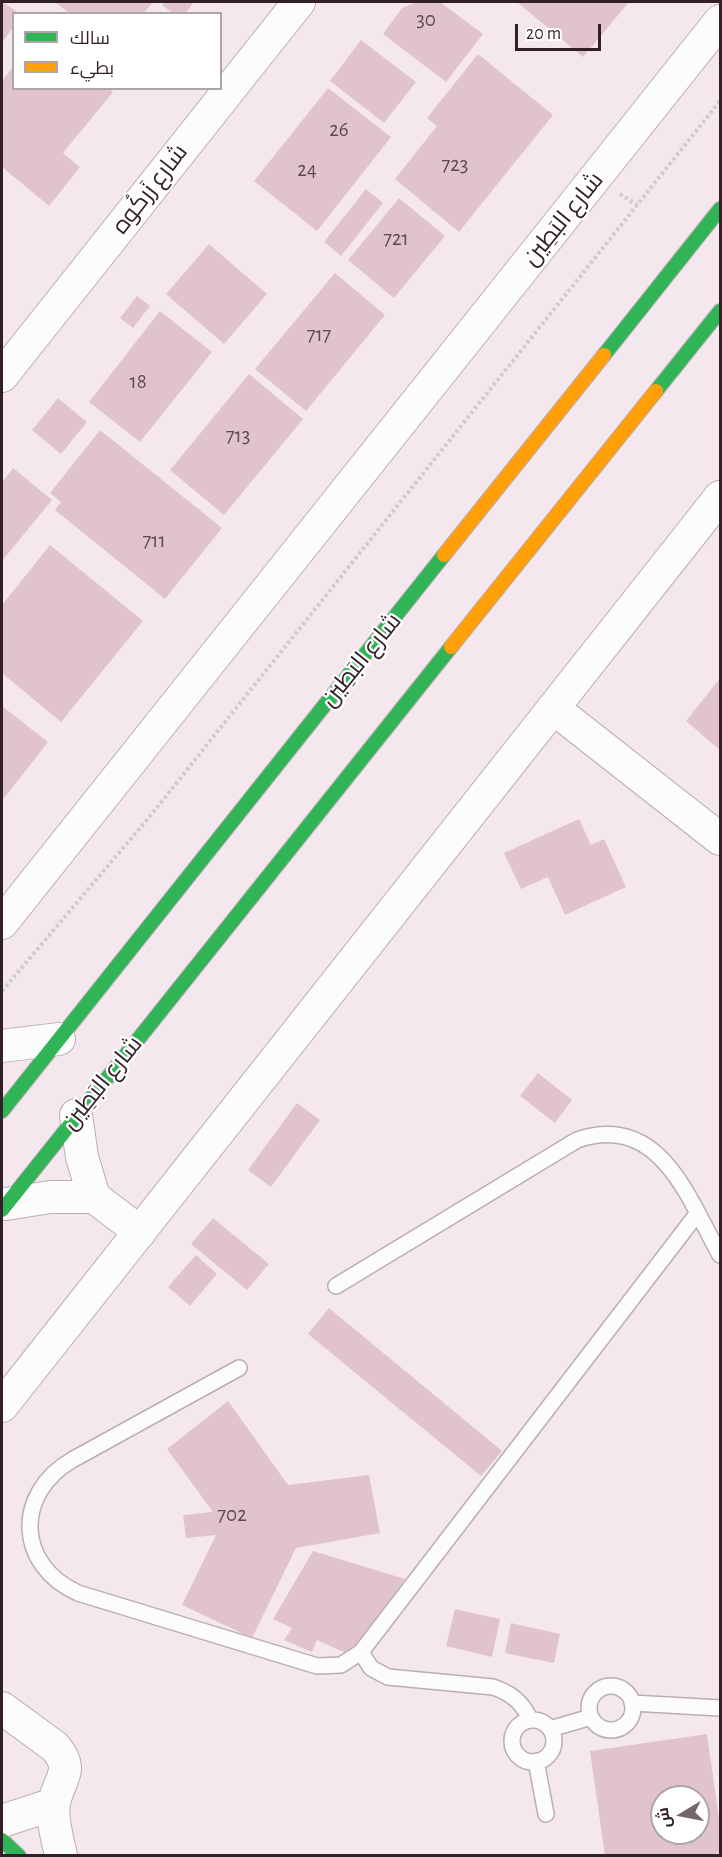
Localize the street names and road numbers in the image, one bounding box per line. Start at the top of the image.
street label: شارع زَركُوه [106,138,194,240]
street label: شارع البَطِين [516,166,610,272]
street label: شارع البَطِين [314,607,408,713]
street label: شارع البَطِين [55,1030,149,1136]

